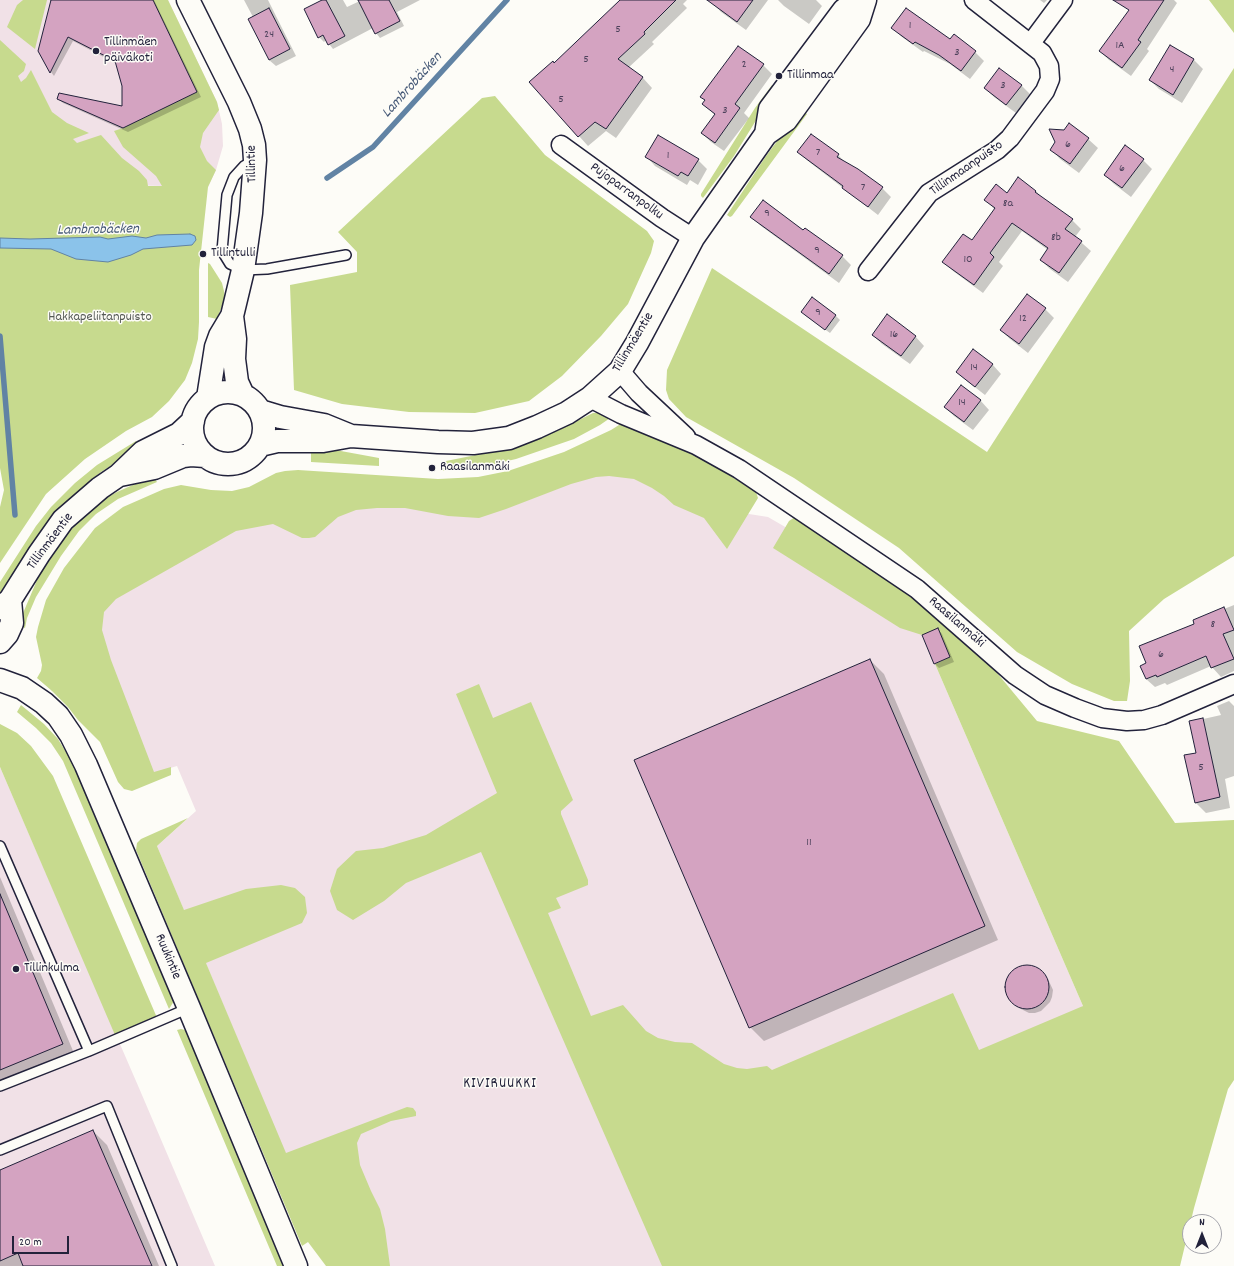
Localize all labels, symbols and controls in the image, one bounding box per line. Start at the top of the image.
house number: 1 [909,19,911,33]
house number: 5 [615,23,621,37]
house number: 24 [264,28,274,42]
place label: Tillinmäen päiväkoti [104,35,157,68]
house number: 1A [1115,39,1125,53]
marker: Tillinmäen päiväkoti [91,46,101,56]
house number: 3 [954,46,960,60]
water label: Lambrobäcken [379,50,447,122]
house number: 5 [583,53,589,67]
house number: 2 [741,58,747,72]
house number: 4 [1170,63,1174,77]
place label: Tillinmaa [787,68,834,84]
marker: Tillinmaa [774,71,784,81]
house number: 3 [1000,79,1006,93]
house number: 5 [558,93,564,107]
house number: 3 [722,104,728,118]
street label: Tillinmaanpuisto [927,138,1007,200]
house number: 6 [1065,138,1071,152]
street label: Tillintie [244,145,262,183]
house number: 7 [816,146,820,160]
house number: 1 [667,149,669,163]
street label: Pujoparranpolku [586,160,666,224]
house number: 6 [1119,162,1125,176]
house number: 7 [861,181,865,195]
house number: 8a [1003,197,1013,211]
house number: 9 [764,207,770,221]
water label: Lambrobäcken [57,221,139,241]
house number: 8b [1051,231,1061,245]
house number: 9 [814,244,820,258]
place label: Tillintulli [211,246,255,262]
marker: Tillintulli [198,249,208,259]
house number: 10 [963,253,973,267]
house number: 9 [815,306,821,320]
park label: Hakkapeliitanpuisto [48,310,152,326]
street label: Tillinmäentie [610,310,658,376]
house number: 12 [1019,312,1027,326]
house number: 16 [890,328,898,342]
house number: 14 [970,361,978,375]
house number: 14 [958,396,966,410]
place label: Raasilanmäki [440,460,510,476]
marker: Raasilanmäki [427,463,437,473]
street label: Tillinmäentie [24,510,78,574]
street label: Raasilanmäki [924,594,988,652]
house number: 8 [1211,618,1215,632]
house number: 6 [1158,648,1164,662]
house number: 5 [1198,761,1204,775]
house number: 11 [806,836,812,850]
street label: Ruukintie [150,932,184,982]
place label: Tillinkulma [24,961,79,977]
marker: Tillinkulma [11,964,21,974]
district label: KIVIRUUKKI [463,1076,537,1094]
north arrow [1182,1214,1222,1254]
text: N [1199,1215,1205,1231]
scale bar [14,1228,71,1254]
text: 20 m [19,1234,42,1251]

